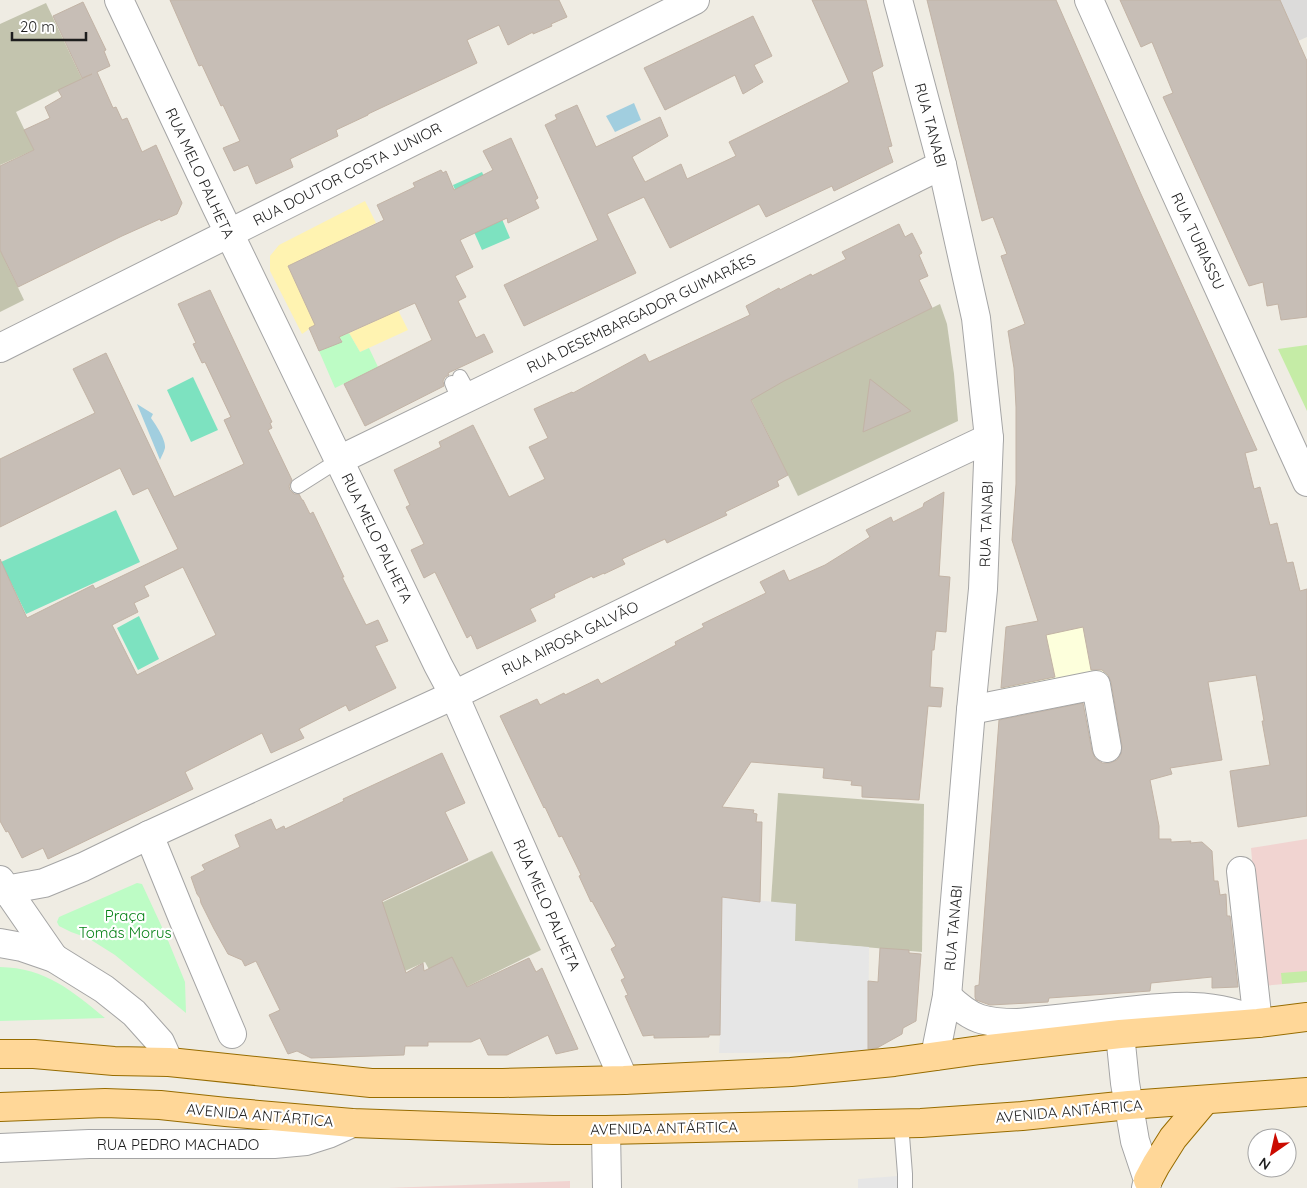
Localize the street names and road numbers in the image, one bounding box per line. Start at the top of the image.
street label: RUA TANABI [911,81,951,169]
street label: RUA MELO PALHETA [161,105,239,242]
street label: RUA DOUTOR COSTA JUNIOR [250,118,444,230]
street label: RUA TURIASSU [1167,189,1229,293]
street label: RUA DESEMBARGADOR GUIMARÃES [523,249,759,377]
street label: RUA MELO PALHETA [337,470,417,606]
street label: RUA TANABI [975,480,997,568]
street label: RUA AIROSA GALVÃO [498,597,642,679]
street label: RUA MELO PALHETA [509,836,585,974]
street label: RUA TANABI [940,884,966,972]
street label: AVENIDA ANTÁRTICA [995,1095,1144,1127]
street label: AVENIDA ANTÁRTICA [186,1099,335,1131]
street label: AVENIDA ANTÁRTICA [590,1117,738,1139]
street label: RUA PEDRO MACHADO [97,1135,259,1154]

